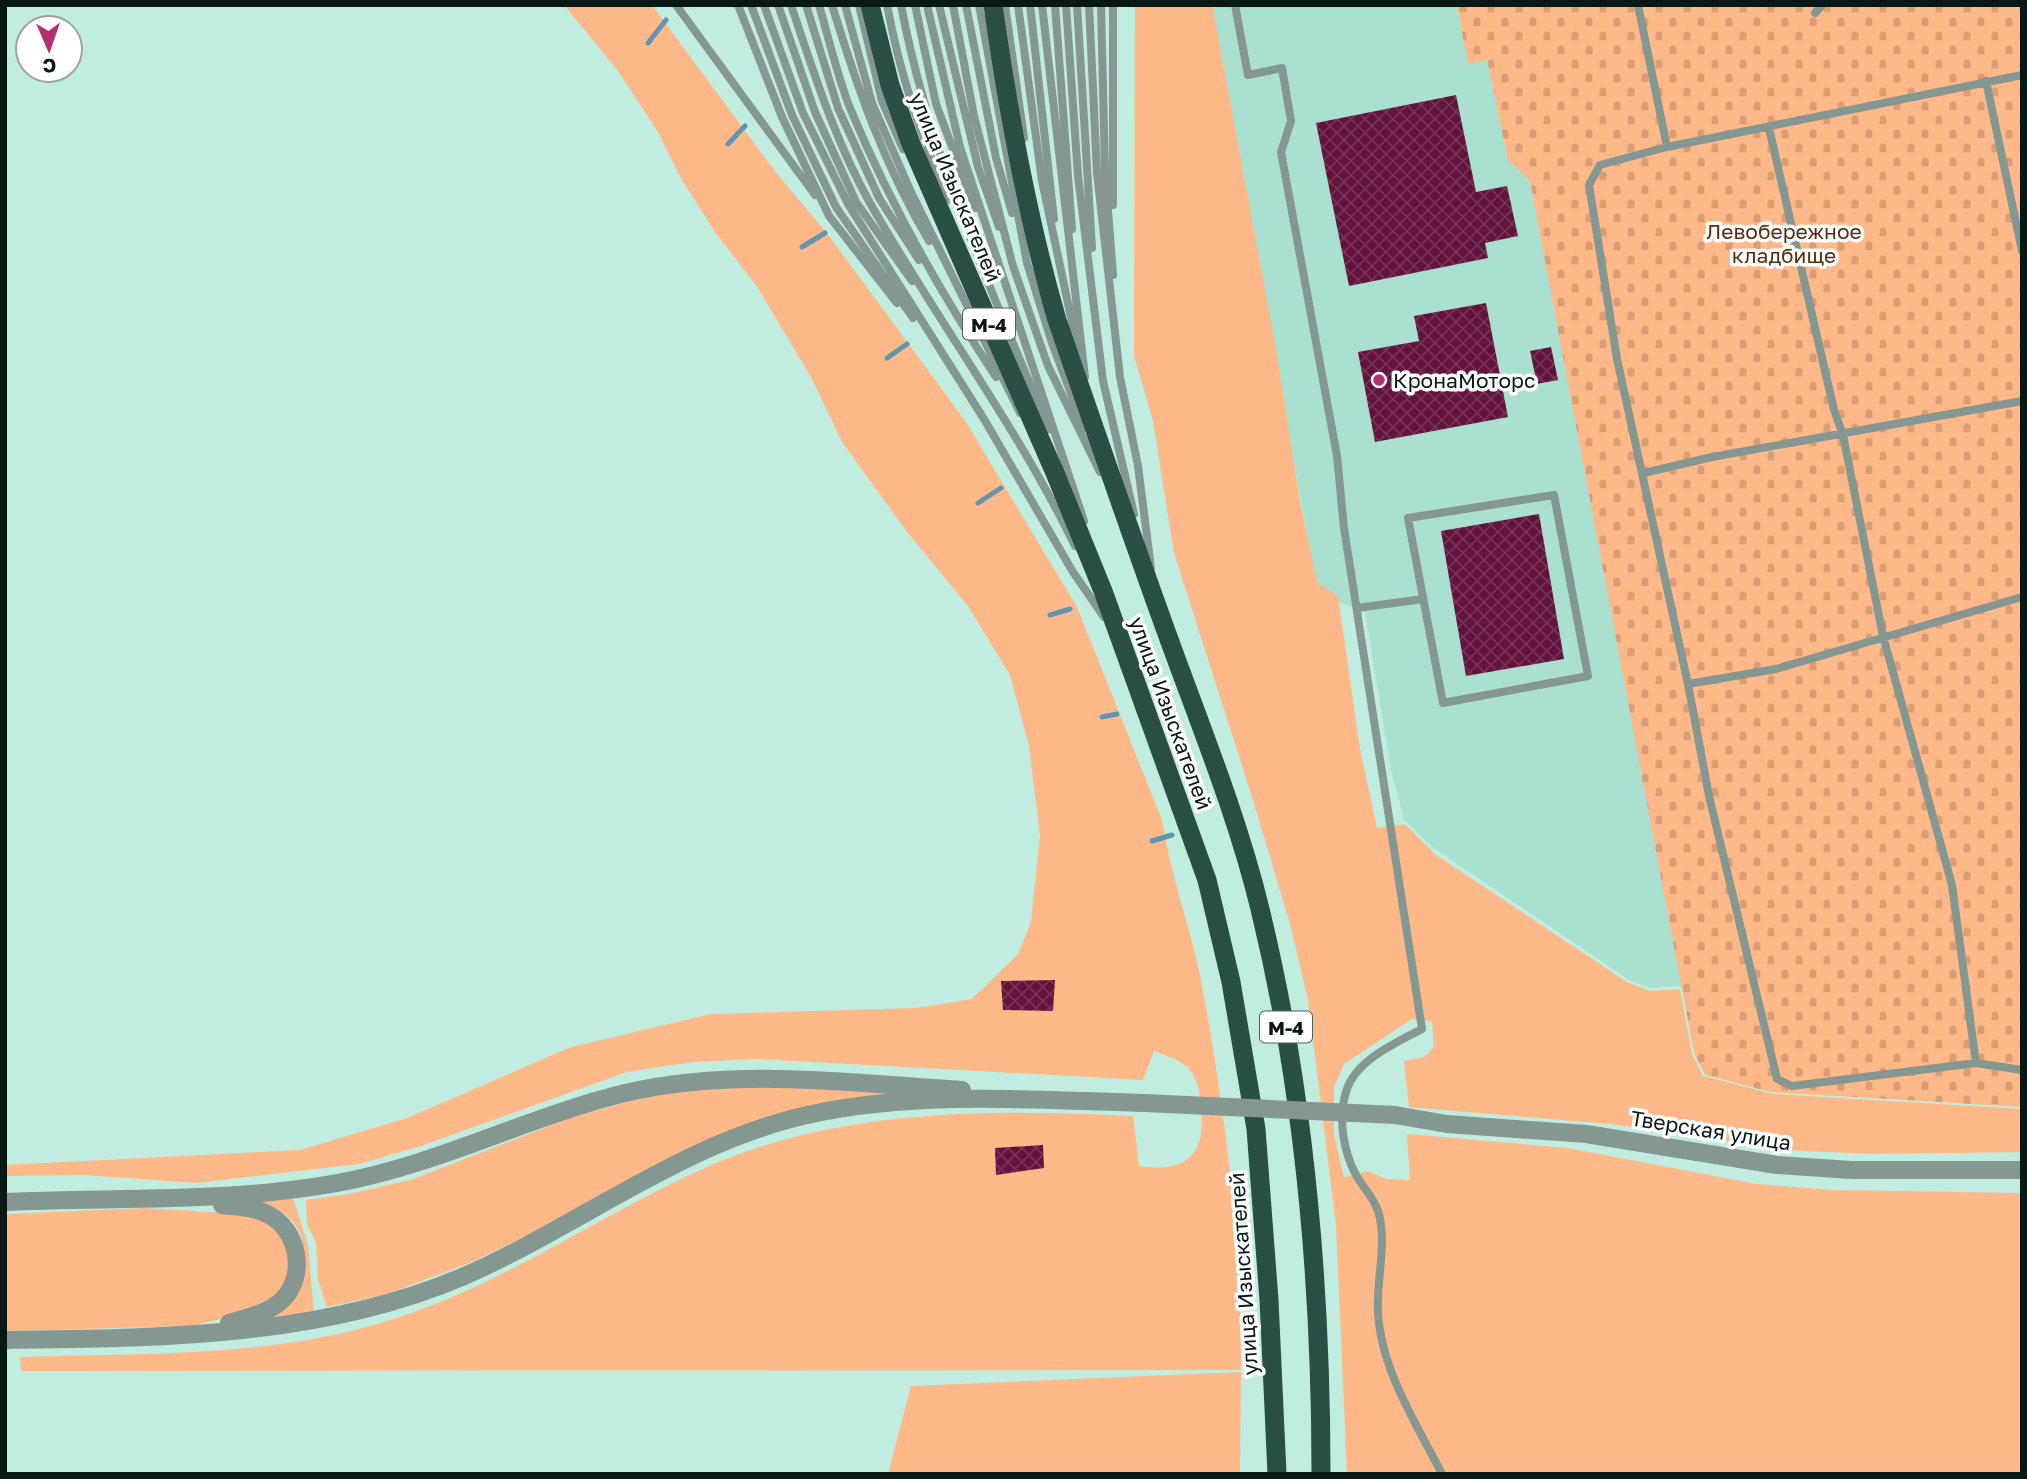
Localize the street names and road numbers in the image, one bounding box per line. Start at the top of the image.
street label: улица Изыскателей [904,88,1008,286]
road number: М-4 [963,308,1015,340]
street label: улица Изыскателей [1124,613,1218,813]
road number: М-4 [1260,1012,1312,1042]
street label: Тверская улица [1629,1104,1793,1156]
street label: улица Изыскателей [1223,1172,1263,1376]

